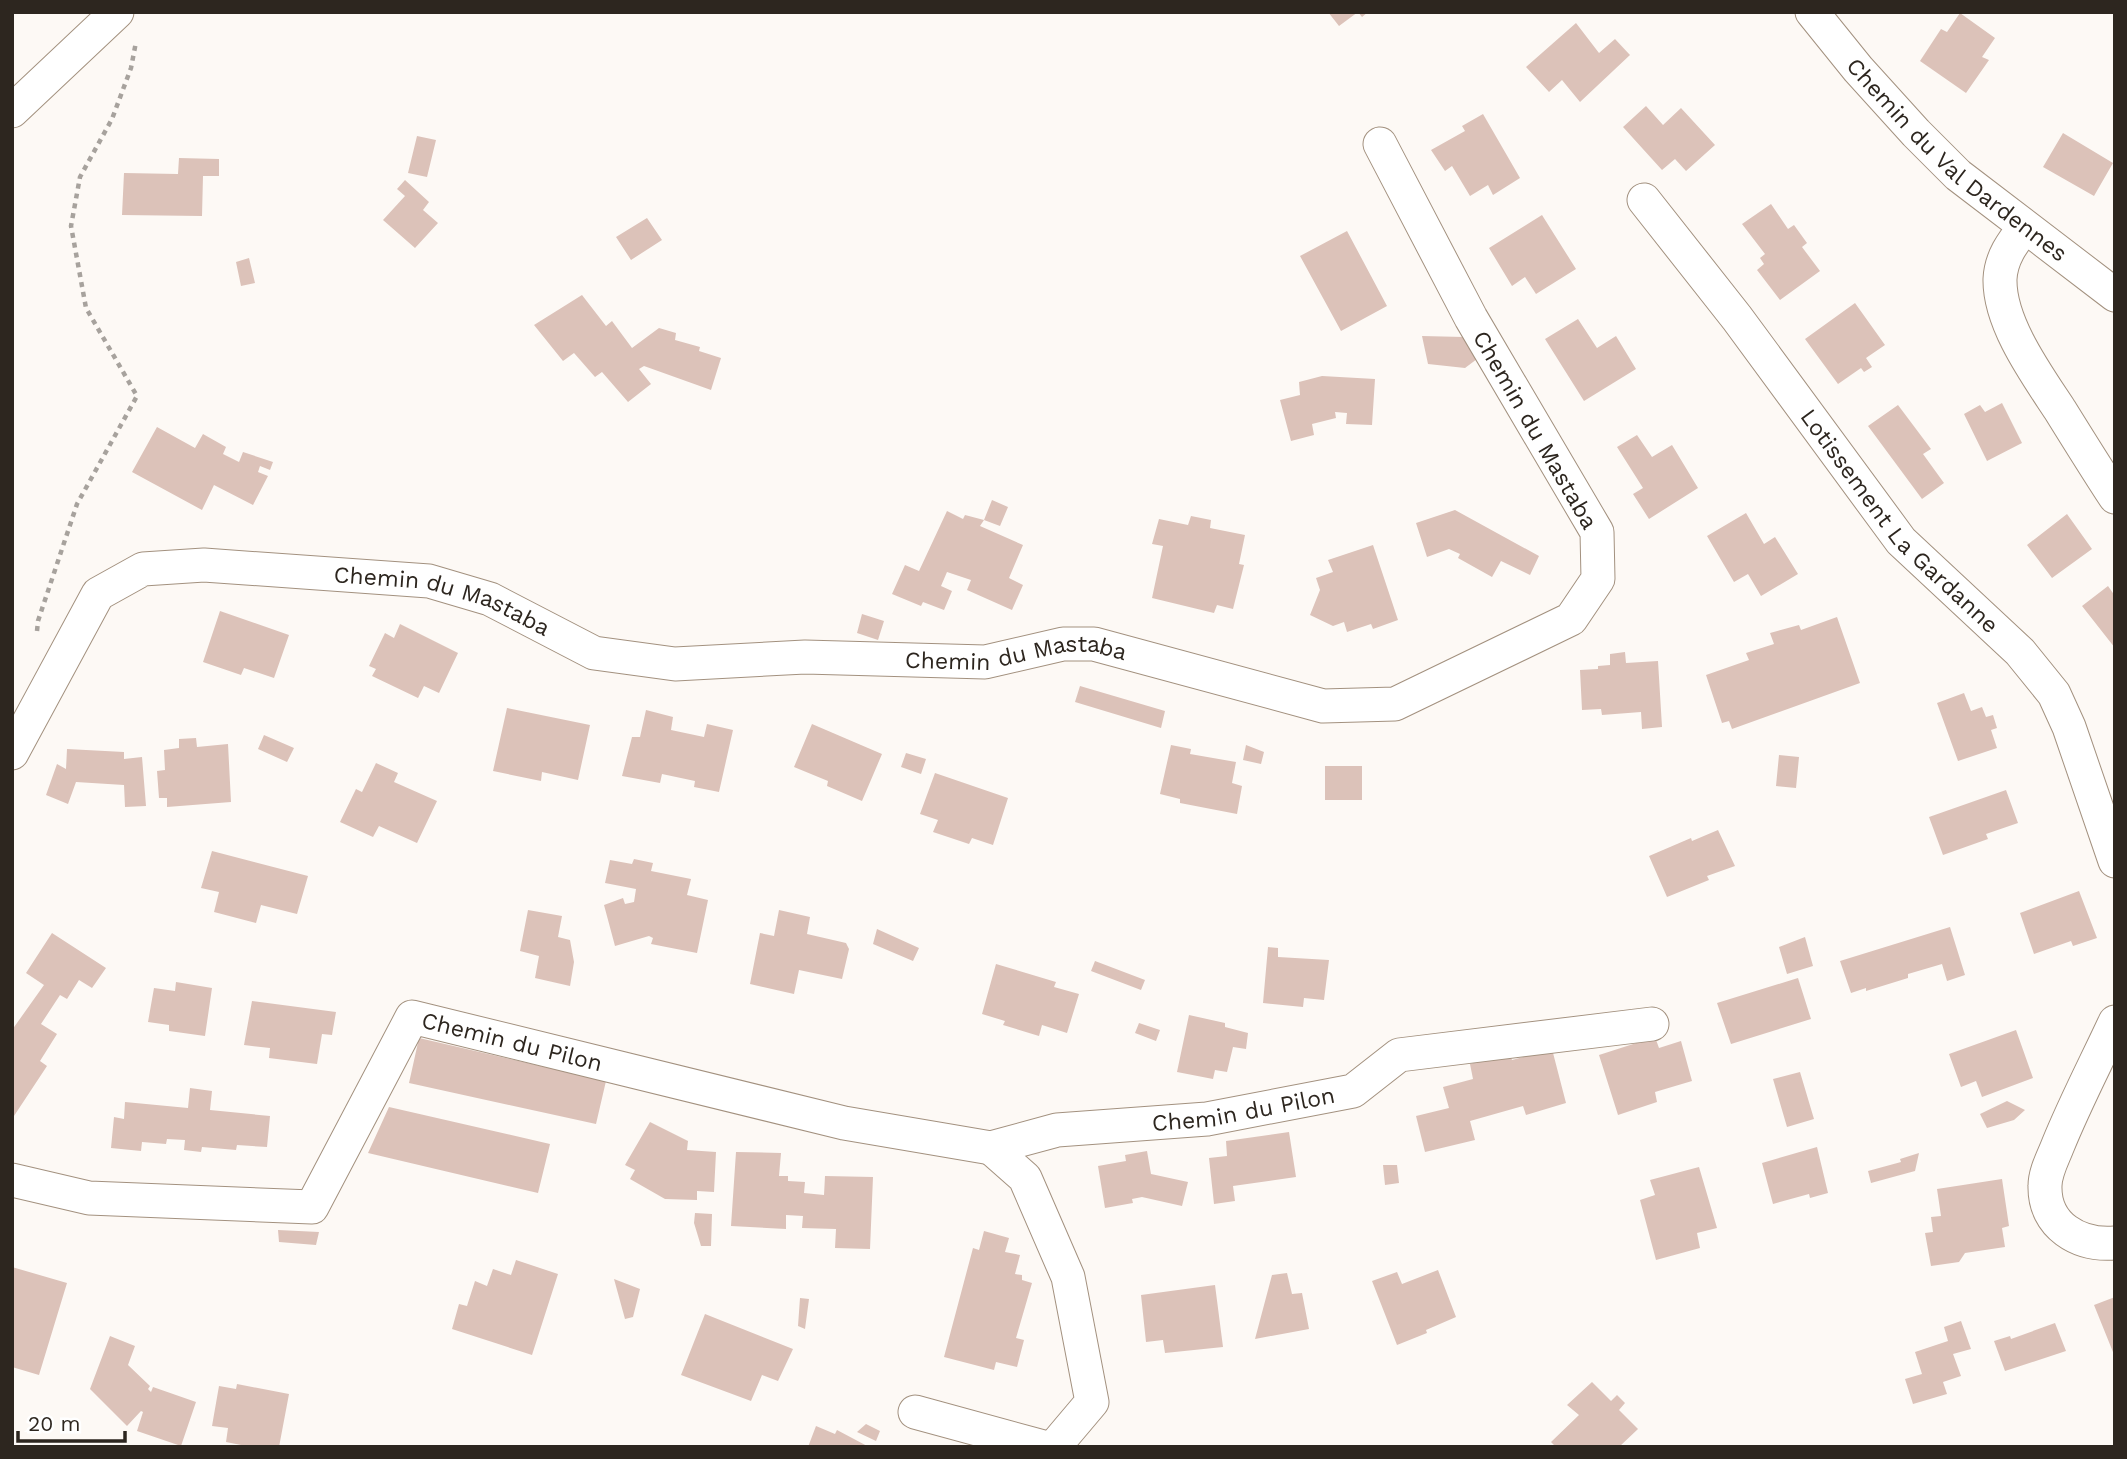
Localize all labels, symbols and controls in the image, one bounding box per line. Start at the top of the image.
street label: Chemin du Val Dardennes [1841,53,2073,267]
street label: Chemin du Mastaba [1467,326,1603,534]
street label: Lotissement La Gardanne [1795,404,2004,639]
street label: Chemin du Mastaba [333,561,555,641]
street label: Chemin du Mastaba [905,630,1130,676]
street label: Chemin du Pilon [419,1006,605,1077]
street label: Chemin du Pilon [1151,1081,1337,1137]
scale bar [18,1400,124,1444]
text: 20 m [28,1411,80,1436]

